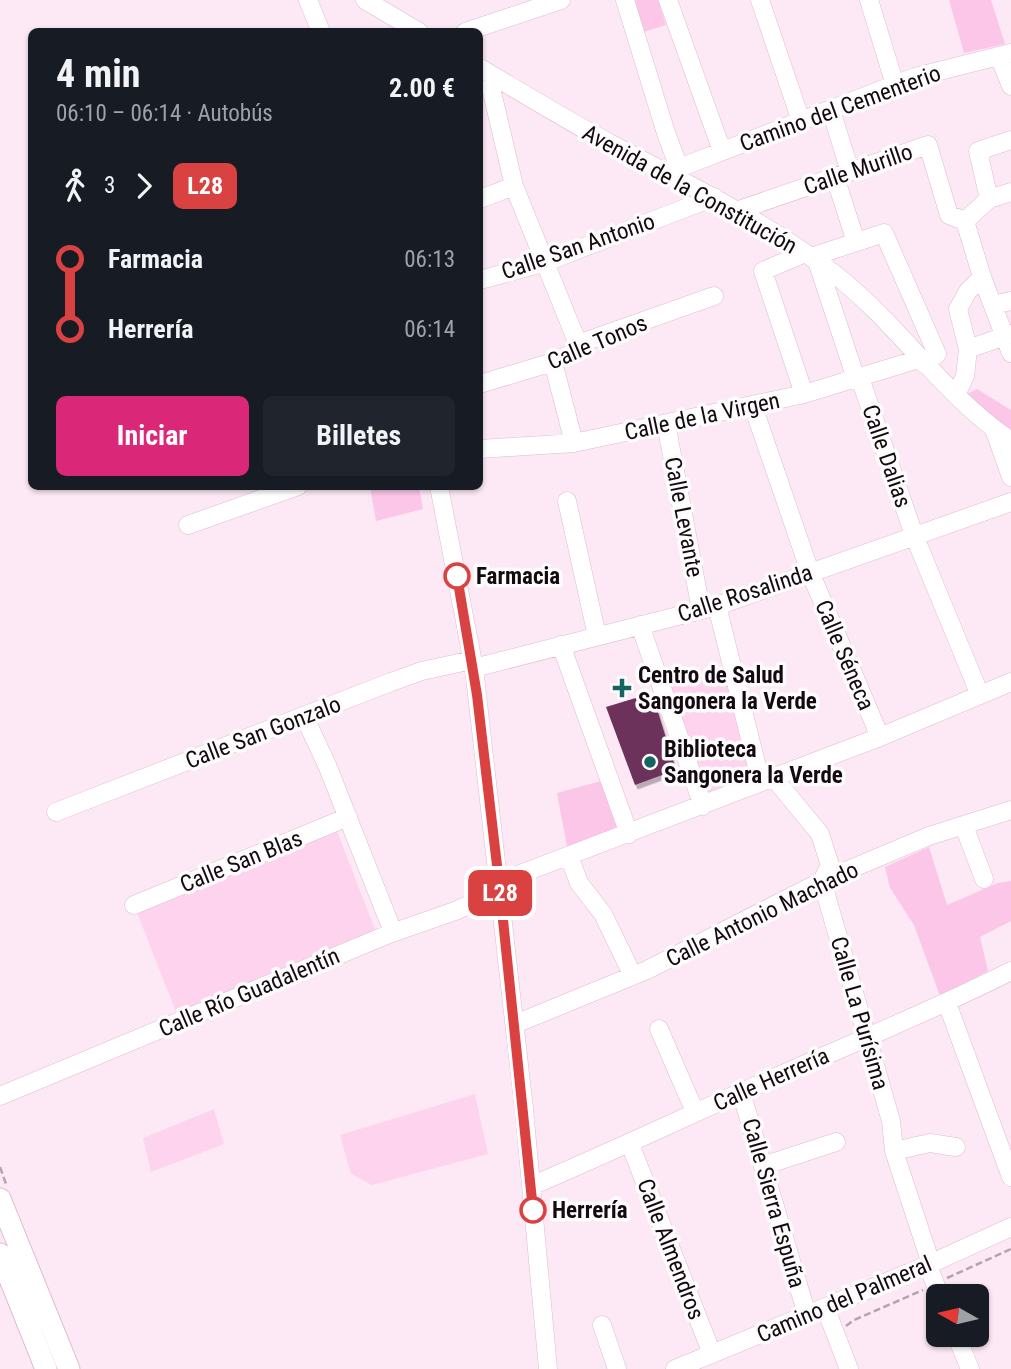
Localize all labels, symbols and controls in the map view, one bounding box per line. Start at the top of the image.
text: 4 min [56,52,140,96]
street label: Camino del Cementerio [736,60,944,157]
text: 2.00 € [389,73,455,103]
text: 06:10 – 06:14 · Autobús [56,100,273,127]
street label: Avenida de la Constitución [578,119,802,260]
street label: Calle Murillo [800,138,916,201]
icon: walk [56,167,94,205]
icon: forward [125,167,163,205]
text: 3 [104,172,115,199]
text: L28 [187,172,223,200]
street label: Calle San Antonio [498,208,658,285]
text: Farmacia [108,244,203,274]
text: 06:13 [404,246,455,273]
street label: Calle Tonos [543,309,651,376]
text: Herrería [108,314,193,344]
text: 06:14 [404,316,455,343]
street label: Calle de la Virgen [622,387,782,446]
button: Iniciar [56,396,249,476]
button: Billetes [263,396,455,476]
street label: Calle Dalias [856,401,917,511]
street label: Calle Levante [659,455,708,579]
street label: Calle Rosalinda [674,559,816,628]
marker: Farmacia [444,563,470,589]
place label: Farmacia [476,563,560,590]
street label: Calle Séneca [809,596,880,714]
place label: Centro de Salud Sangonera la Verde [638,662,817,715]
marker: Centro de Salud Sangonera la Verde [612,678,632,698]
street label: Calle San Gonzalo [182,690,345,775]
place label: Biblioteca Sangonera la Verde [664,736,843,789]
marker: Biblioteca Sangonera la Verde [642,754,658,770]
street label: Calle San Blas [176,825,306,898]
street label: Calle Antonio Machado [662,856,863,973]
line badge: L28 [460,870,540,916]
text: L28 [482,879,518,907]
street label: Calle La Purísima [825,933,894,1093]
street label: Calle Río Guadalentín [155,942,344,1043]
street label: Calle Herrería [709,1042,833,1117]
street label: Calle Sierra Espuña [736,1115,811,1291]
street label: Calle Almendros [631,1175,710,1323]
marker: Herrería [520,1197,546,1223]
place label: Herrería [552,1197,628,1224]
street label: Camino del Palmeral [753,1250,936,1348]
north arrow [926,1284,989,1348]
map controls [926,1284,989,1347]

